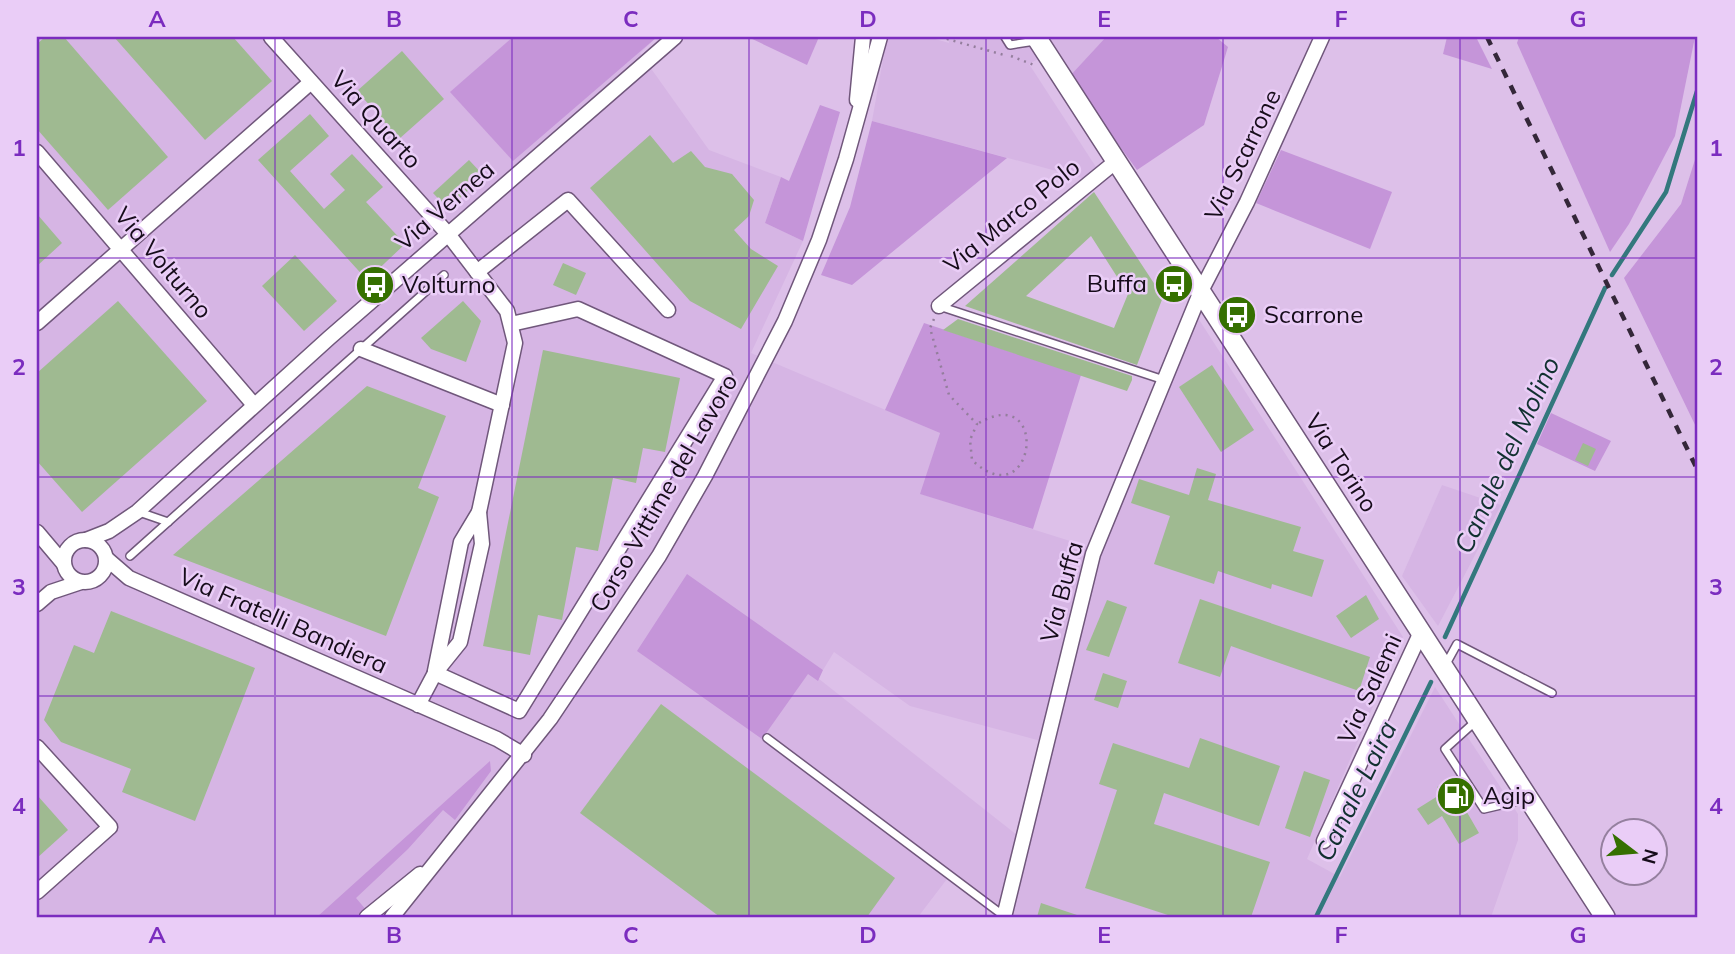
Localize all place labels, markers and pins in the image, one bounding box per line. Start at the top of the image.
bus stop icon: Buffa [1153,263,1195,305]
bus stop icon: Volturno [354,264,396,306]
place label: Buffa [1087,268,1147,298]
place label: Volturno [402,269,496,299]
bus stop icon: Scarrone [1216,294,1258,336]
place label: Scarrone [1264,299,1363,329]
fuel station icon: Agip [1435,775,1477,817]
place label: Agip [1483,780,1535,810]

